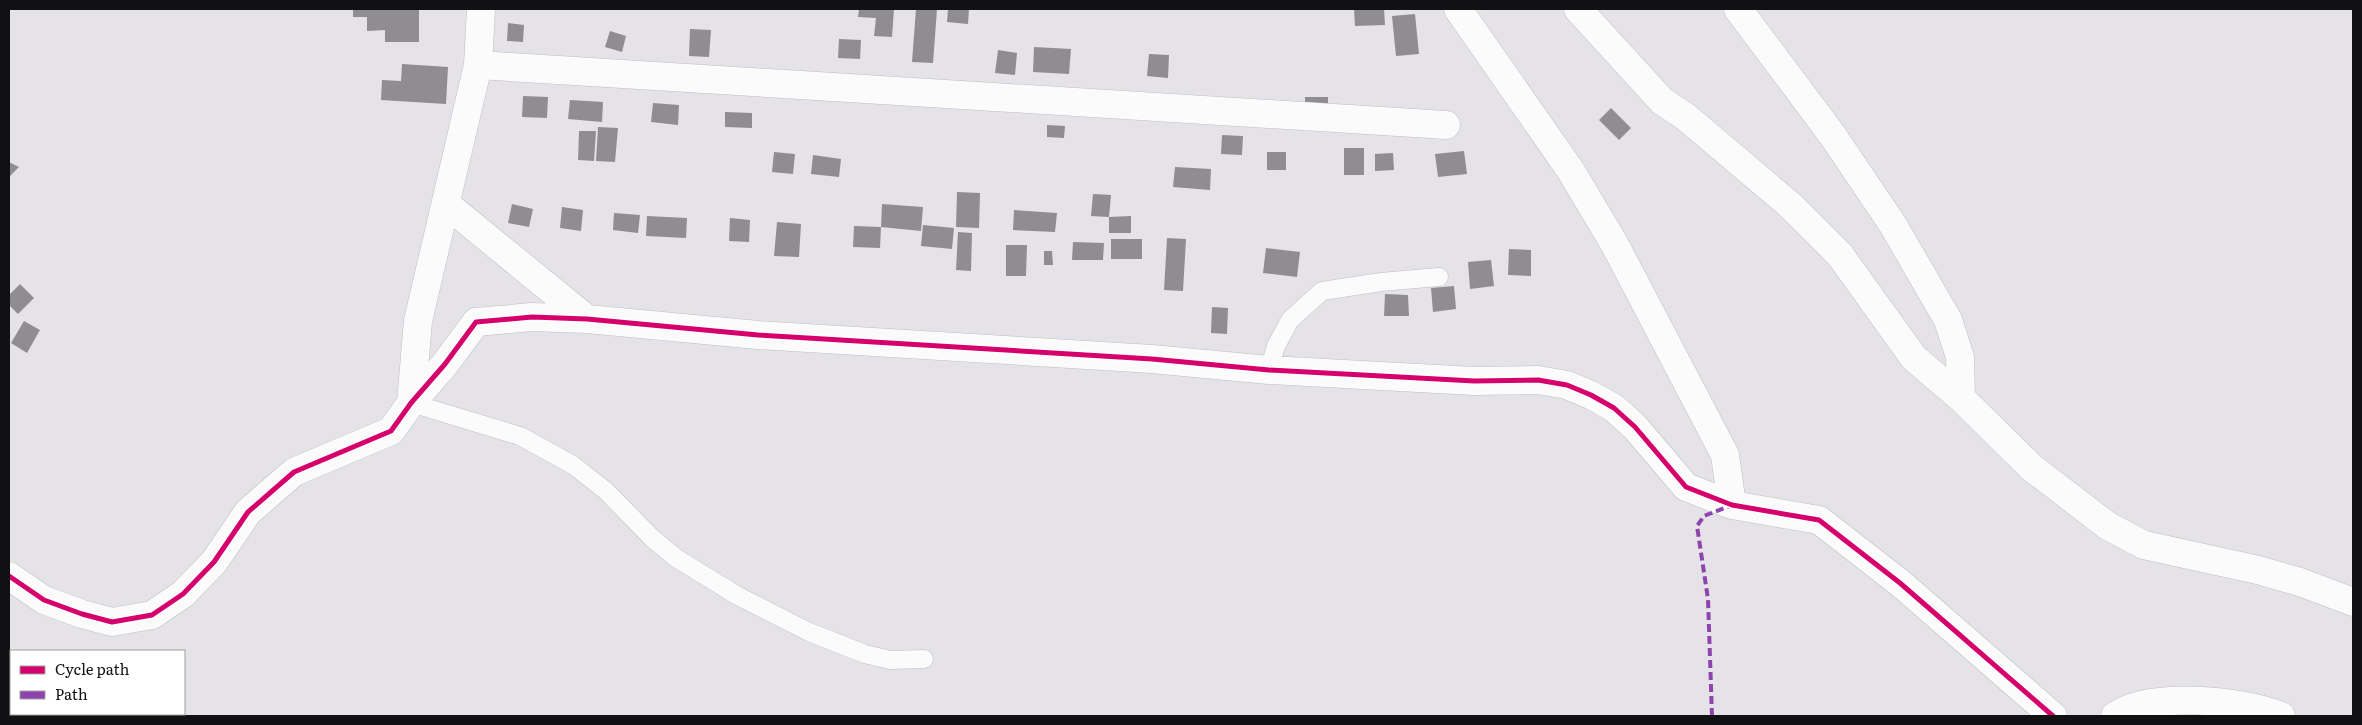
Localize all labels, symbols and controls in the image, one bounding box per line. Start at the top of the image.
legend [10,650,185,715]
text: Cycle path [55,657,130,680]
text: Path [55,682,88,705]

